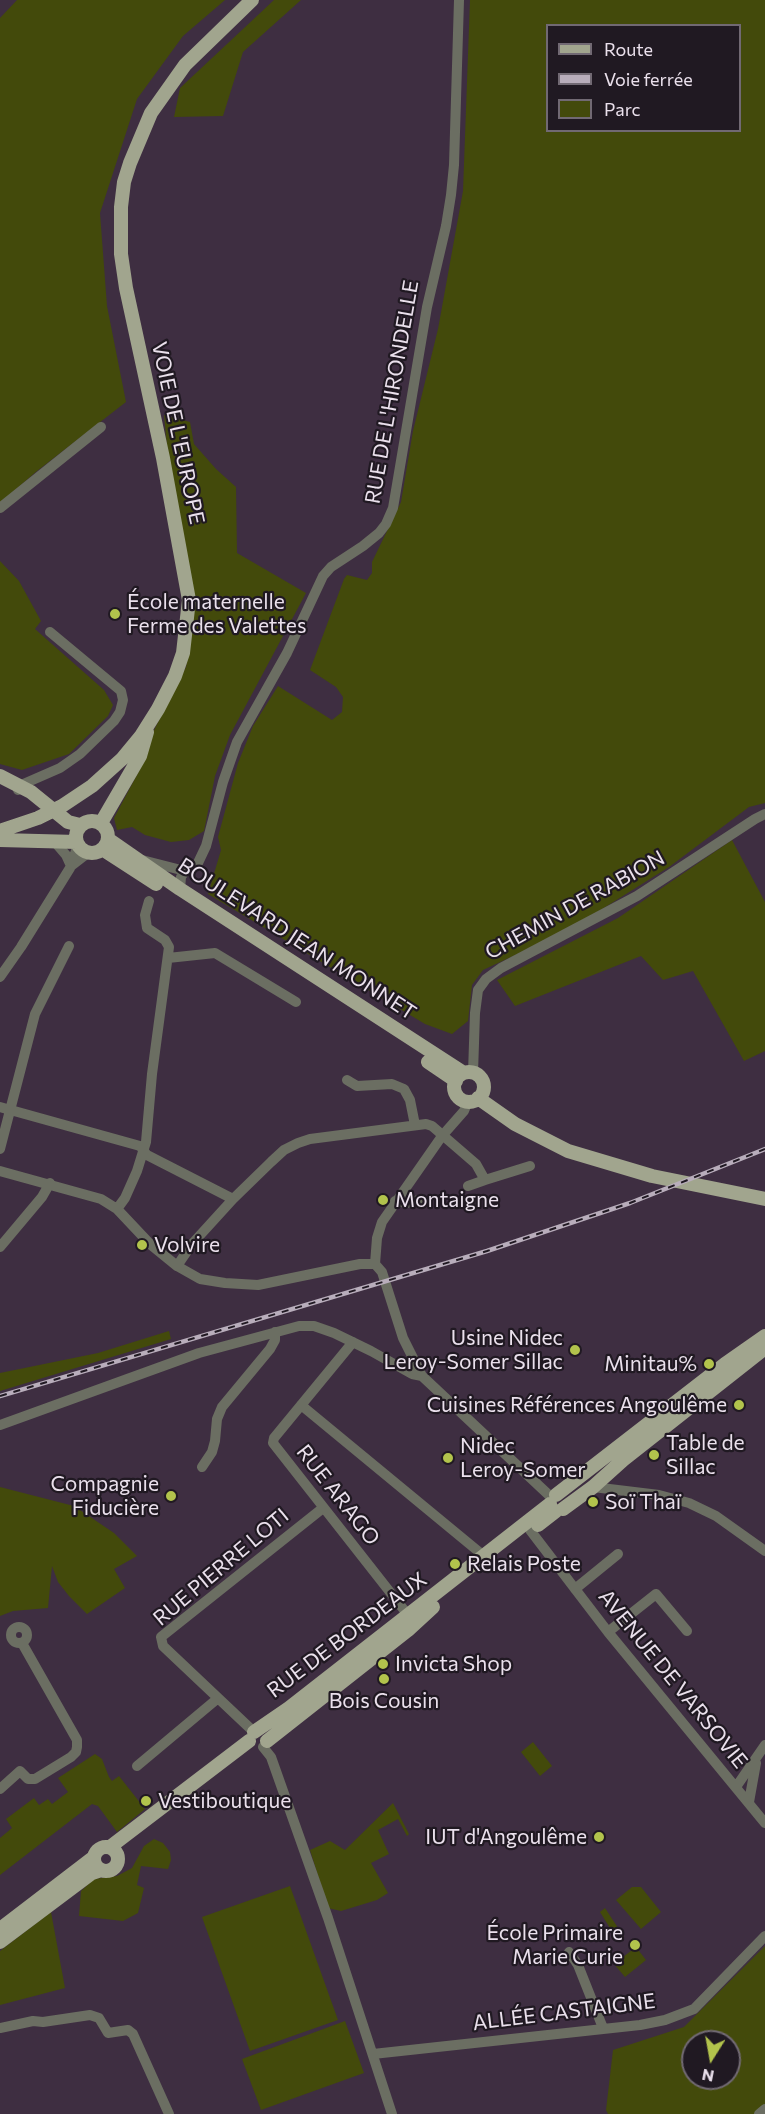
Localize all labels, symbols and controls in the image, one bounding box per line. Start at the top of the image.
legend [546,24,741,132]
text: Route [604,38,653,60]
text: Voie ferrée [604,68,693,90]
text: Parc [604,98,641,120]
street label: RUE DE L'HIRONDELLE [360,278,424,506]
street label: VOIE DE L'EUROPE [146,339,210,527]
place label: École maternelle Ferme des Valettes [127,589,307,639]
marker: École maternelle Ferme des Valettes [108,607,122,621]
street label: CHEMIN DE RABION [481,845,669,965]
street label: BOULEVARD JEAN MONNET [173,852,421,1026]
place label: Montaigne [395,1187,499,1213]
marker: Montaigne [376,1193,390,1207]
place label: Volvire [154,1232,220,1258]
marker: Volvire [135,1238,149,1252]
place label: Usine Nidec Leroy-Somer Sillac [384,1325,563,1375]
marker: Usine Nidec Leroy-Somer Sillac [568,1343,582,1357]
place label: Minitau% [604,1351,697,1377]
marker: Minitau% [702,1357,716,1371]
place label: Cuisines Références Angoulême [427,1392,727,1418]
marker: Cuisines Références Angoulême [732,1398,746,1412]
place label: Table de Sillac [666,1430,745,1480]
place label: Nidec Leroy-Somer [460,1433,586,1483]
street label: RUE ARAGO [291,1440,385,1550]
marker: Table de Sillac [647,1448,661,1462]
marker: Nidec Leroy-Somer [441,1451,455,1465]
place label: Compagnie Fiducière [50,1471,159,1521]
marker: Compagnie Fiducière [164,1489,178,1503]
place label: Soï Thaï [605,1489,681,1515]
marker: Soï Thaï [586,1495,600,1509]
street label: RUE PIERRE LOTI [148,1503,294,1631]
place label: Relais Poste [467,1551,581,1577]
marker: Relais Poste [448,1557,462,1571]
street label: RUE DE BORDEAUX [262,1567,432,1703]
street label: AVENUE DE VARSOVIE [593,1585,753,1773]
place label: Invicta Shop [395,1651,512,1677]
marker: Invicta Shop [376,1657,390,1671]
marker: Bois Cousin [377,1672,391,1686]
place label: Bois Cousin [329,1688,439,1714]
place label: Vestiboutique [158,1788,291,1814]
marker: Vestiboutique [139,1794,153,1808]
place label: IUT d'Angoulême [425,1824,587,1850]
marker: IUT d'Angoulême [592,1830,606,1844]
place label: École Primaire Marie Curie [486,1920,623,1970]
marker: École Primaire Marie Curie [628,1938,642,1952]
street label: ALLÉE CASTAIGNE [471,1988,657,2036]
north arrow [681,2030,741,2090]
text: N [700,2066,716,2087]

